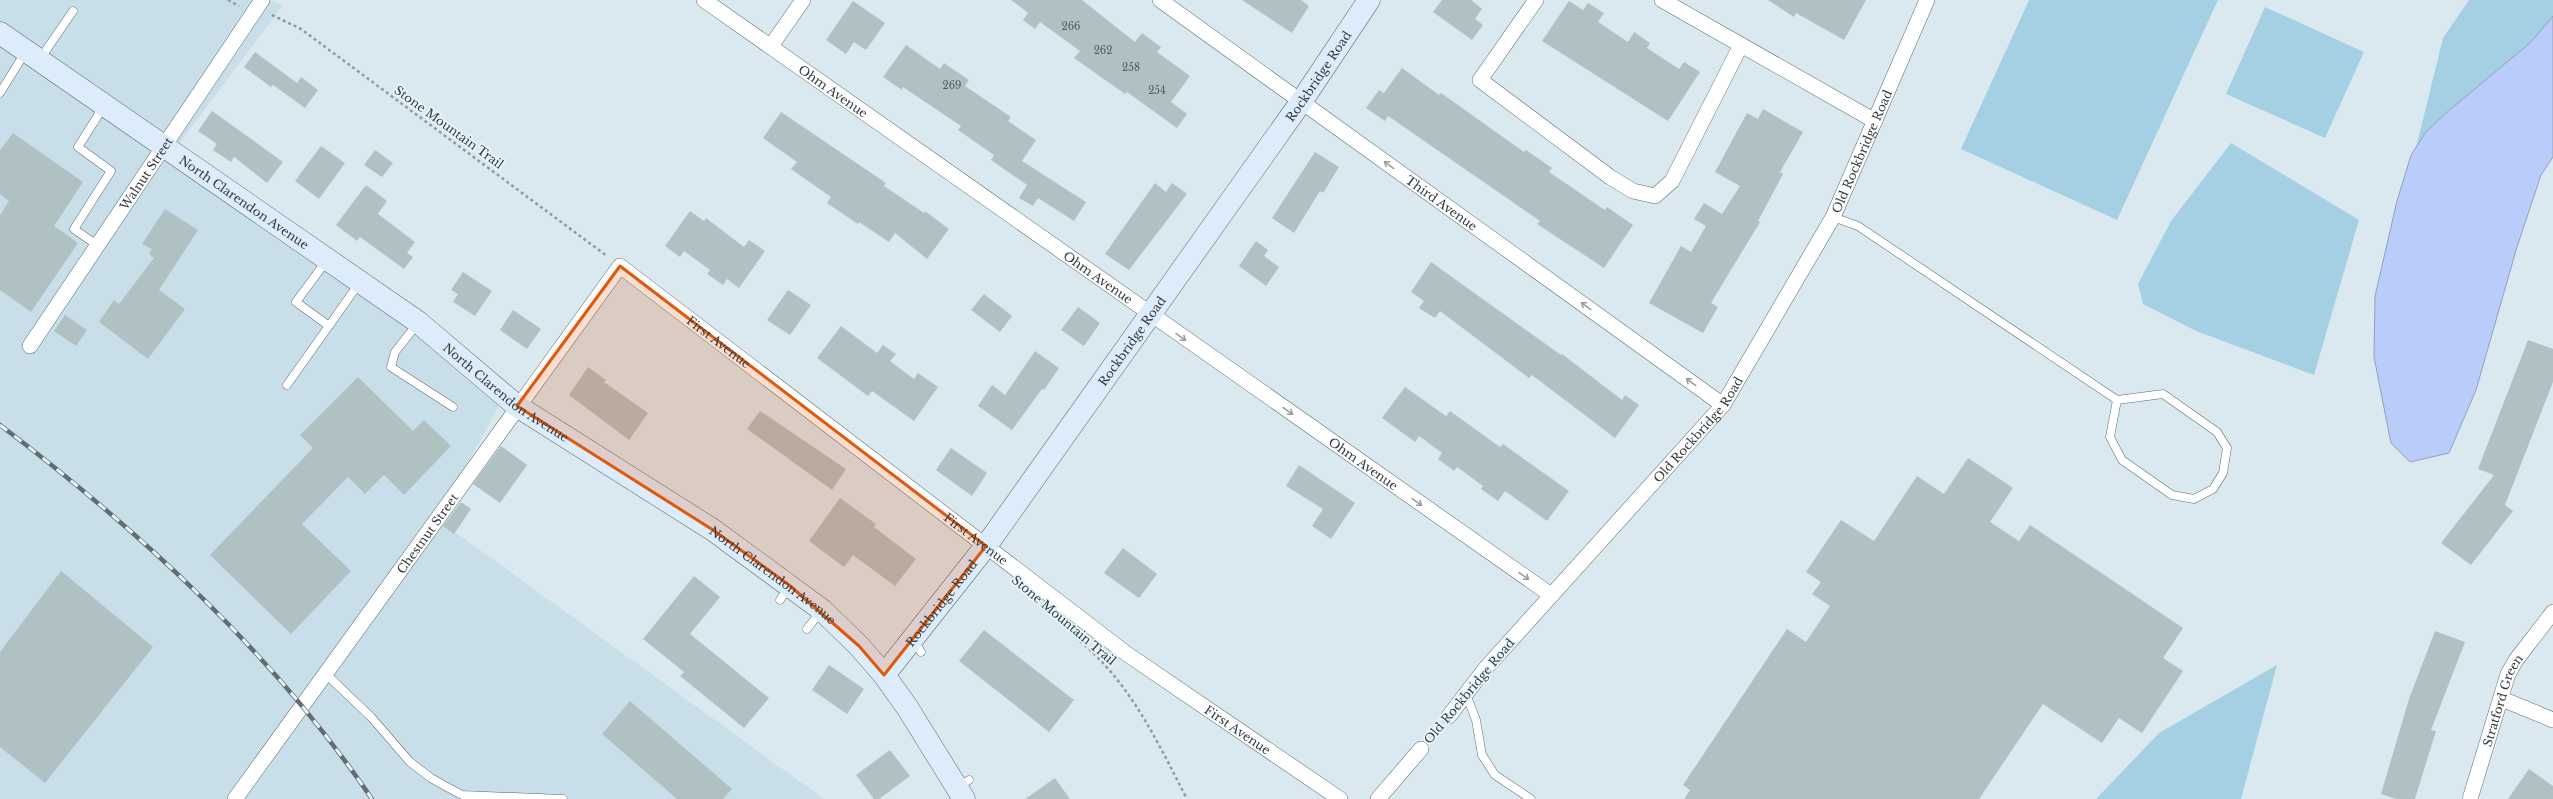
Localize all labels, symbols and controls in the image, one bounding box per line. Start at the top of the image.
house number: 266 [1061,20,1081,33]
street label: Rockbridge Road [1282,28,1354,124]
house number: 262 [1094,44,1112,57]
street label: Ohm Avenue [796,61,871,120]
house number: 258 [1122,61,1140,74]
house number: 269 [942,79,962,92]
street label: Stone Mountain Trail [391,82,507,172]
house number: 254 [1148,84,1166,97]
street label: Old Rockbridge Road [1828,87,1895,215]
street label: Walnut Street [116,134,176,213]
street label: North Clarendon Avenue [177,152,312,252]
one-way arrow [1384,161,1395,169]
street label: Third Avenue [1403,172,1480,233]
street label: Ohm Avenue [1061,248,1136,307]
street label: Rockbridge Road [1095,293,1168,389]
one-way arrow [1580,302,1591,311]
street label: First Avenue [684,312,754,371]
one-way arrow [1175,333,1186,341]
street label: North Clarendon Avenue [440,339,572,445]
street label: Old Rockbridge Road [1650,374,1746,485]
one-way arrow [1686,378,1697,386]
one-way arrow [1282,407,1293,415]
street label: Ohm Avenue [1326,434,1401,493]
street label: Chestnut Street [393,490,461,576]
one-way arrow [1412,498,1423,506]
street label: First Avenue [941,509,1011,568]
street label: North Clarendon Avenue [707,523,839,627]
street label: Rockbridge Road [902,556,980,649]
street label: Stone Mountain Trail [1009,572,1119,668]
one-way arrow [1518,572,1529,580]
street label: Old Rockbridge Road [1421,635,1517,747]
street label: Stratford Green [2479,651,2525,748]
street label: First Avenue [1202,702,1274,757]

